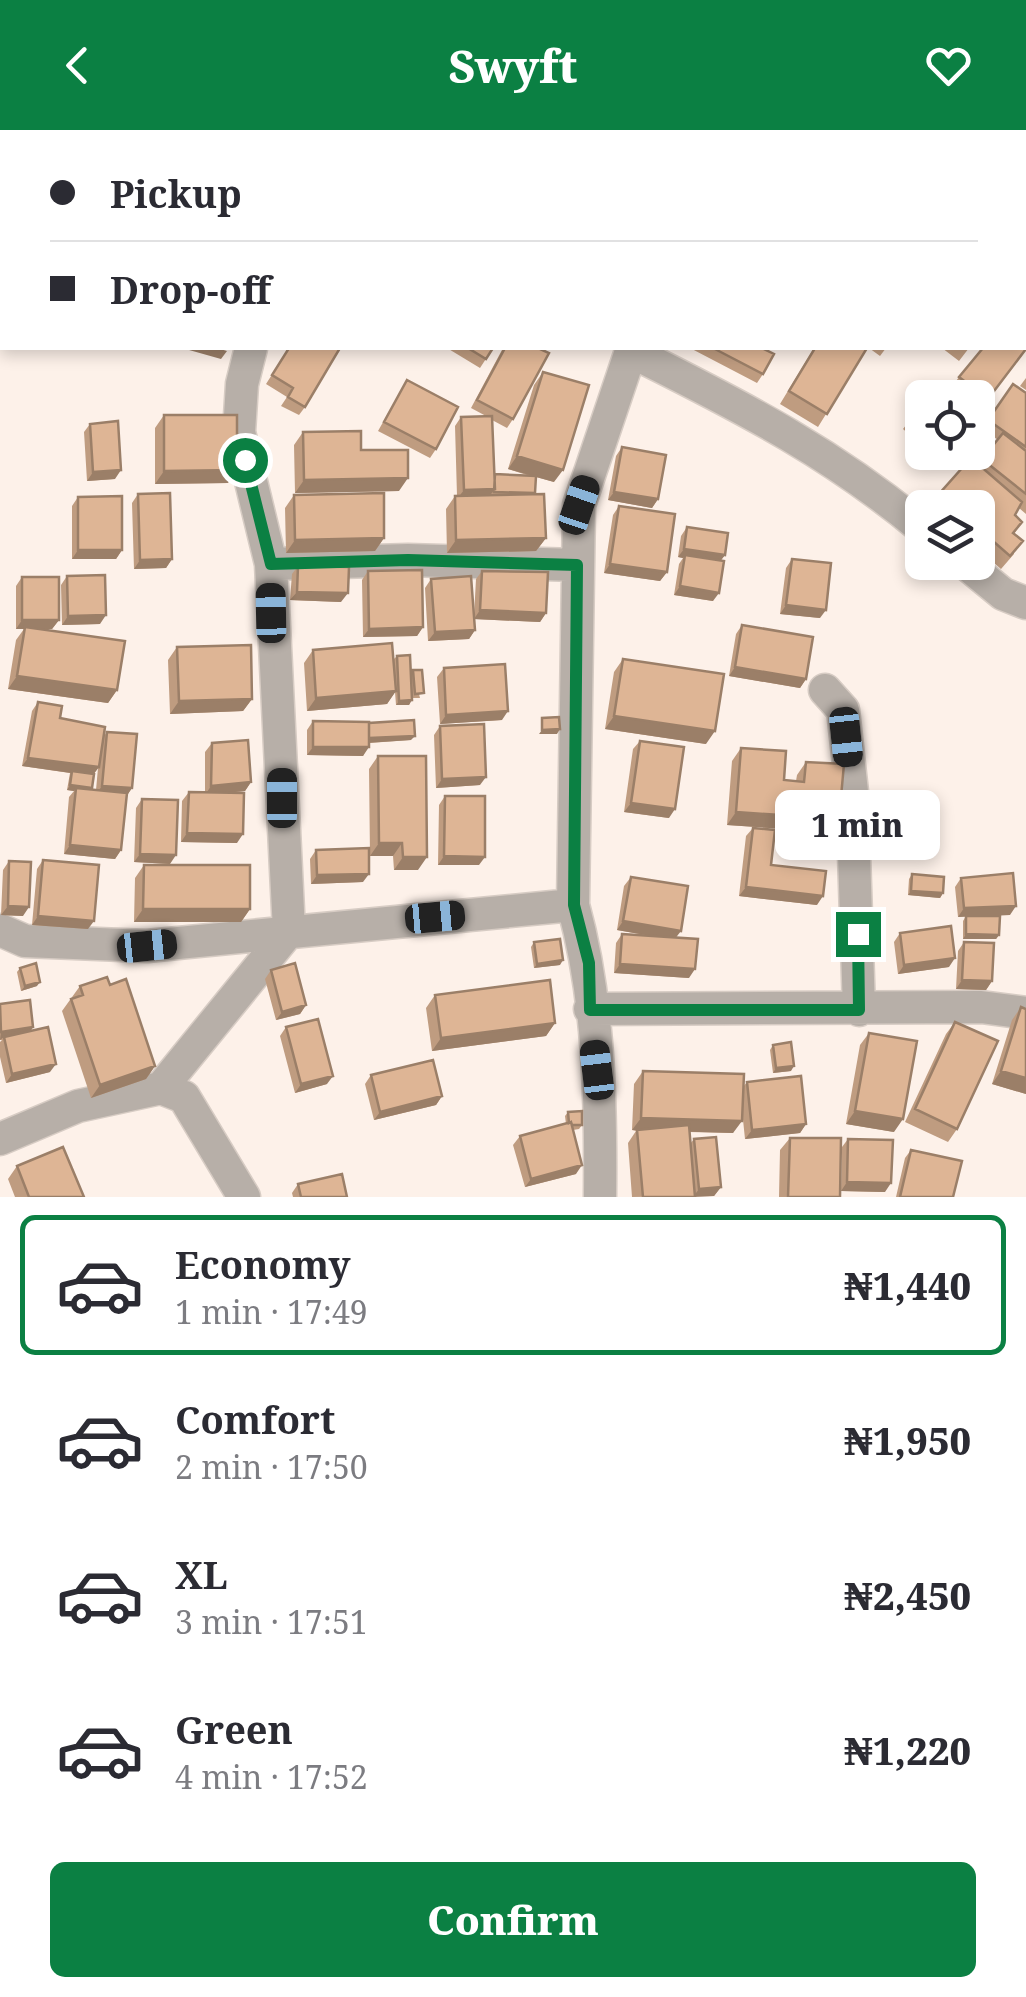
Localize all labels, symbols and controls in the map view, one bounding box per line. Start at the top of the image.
text: Swyft [448,35,578,96]
icon: back [50,38,105,93]
icon: heart [921,38,976,93]
text: Pickup [110,167,242,219]
text: Drop-off [110,263,271,315]
map controls [905,380,995,580]
button: locate [905,380,995,470]
route start [223,438,268,483]
car [555,472,603,538]
button: layers [905,490,995,580]
car [255,583,287,643]
car [828,706,864,768]
car [267,768,297,828]
callout: 1 min [776,789,940,859]
text: 1 min [812,803,903,846]
car [404,899,466,935]
route end [836,912,881,957]
car [116,928,178,964]
car [578,1038,616,1102]
text: Economy [175,1238,351,1290]
icon: car [55,1240,145,1330]
text: ₦1,440 [844,1259,971,1311]
text: 1 min · 17:49 [175,1290,368,1333]
text: Comfort [175,1393,335,1445]
icon: car [55,1395,145,1485]
text: ₦1,950 [844,1414,971,1466]
text: 2 min · 17:50 [175,1445,368,1488]
text: XL [175,1548,228,1600]
icon: car [55,1550,145,1640]
text: ₦2,450 [844,1569,971,1621]
text: 3 min · 17:51 [175,1600,368,1643]
text: Green [175,1703,293,1755]
icon: car [55,1705,145,1795]
text: ₦1,220 [844,1724,971,1776]
text: 4 min · 17:52 [175,1755,368,1798]
button: Confirm [50,1862,976,1977]

